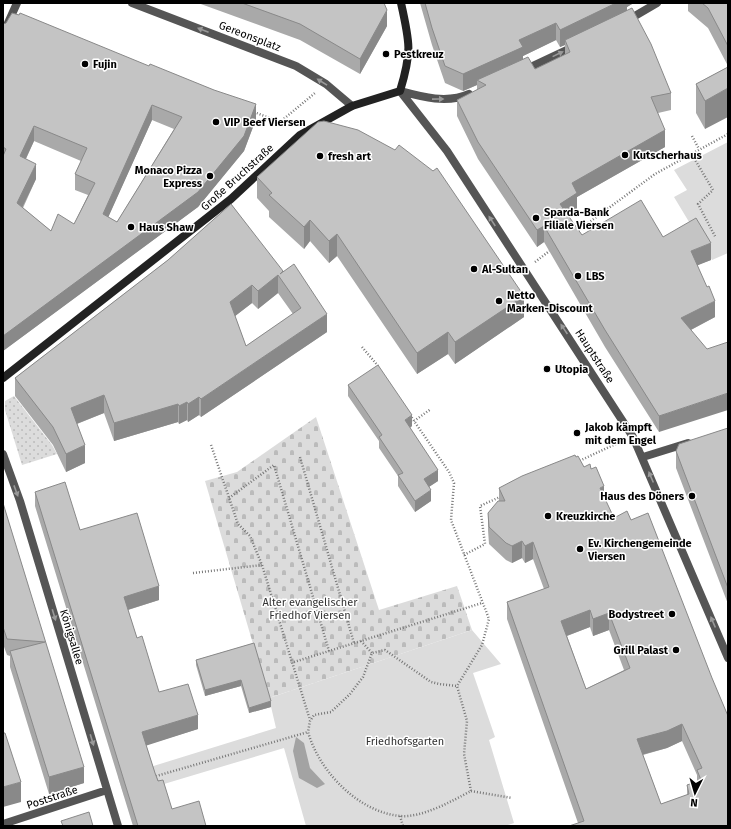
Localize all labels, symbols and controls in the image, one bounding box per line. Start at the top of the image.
street label: Gereonsplatz [217,19,283,54]
one-way arrow [197,26,209,32]
place label: Pestkreuz [394,48,443,61]
marker: Pestkreuz [381,49,391,59]
one-way arrow [553,51,564,57]
place label: Fujin [93,58,117,71]
marker: Fujin [80,59,90,69]
one-way arrow [317,78,327,86]
one-way arrow [432,95,444,102]
place label: VIP Beef Viersen [223,116,306,129]
marker: VIP Beef Viersen [211,117,221,127]
street label: Große Bruchstraße [198,141,276,213]
place label: Kutscherhaus [633,149,702,162]
place label: fresh art [328,150,372,163]
marker: Kutscherhaus [620,150,630,160]
marker: fresh art [315,151,325,161]
place label: Monaco Pizza Express [135,164,203,190]
marker: Monaco Pizza Express [205,171,215,181]
place label: Sparda-Bank Filiale Viersen [544,206,614,232]
marker: Sparda-Bank Filiale Viersen [531,213,541,223]
one-way arrow [489,215,496,226]
place label: Haus Shaw [139,221,194,234]
marker: Haus Shaw [126,222,136,232]
place label: Al-Sultan [481,263,528,276]
marker: Al-Sultan [469,264,479,274]
place label: LBS [586,270,605,283]
marker: LBS [573,271,583,281]
place label: Netto Marken-Discount [507,289,594,315]
marker: Netto Marken-Discount [494,296,504,306]
one-way arrow [560,324,568,334]
street label: Hauptstraße [572,327,617,386]
place label: Utopia [555,363,588,376]
marker: Utopia [542,364,552,374]
place label: Jakob kämpft mit dem Engel [584,421,657,447]
marker: Jakob kämpft mit dem Engel [572,428,582,438]
one-way arrow [648,470,654,482]
one-way arrow [14,486,20,498]
place label: Haus des Döners [600,490,685,503]
marker: Haus des Döners [687,491,697,501]
place label: Kreuzkirche [556,510,615,523]
marker: Kreuzkirche [543,511,553,521]
place label: Ev. Kirchengemeinde Viersen [587,537,692,563]
marker: Ev. Kirchengemeinde Viersen [575,544,585,554]
park label: Alter evangelischer Friedhof Viersen [262,596,358,622]
street label: Königsallee [57,608,86,666]
place label: Bodystreet [609,608,665,621]
marker: Bodystreet [667,609,677,619]
one-way arrow [51,610,57,622]
one-way arrow [710,617,716,628]
place label: Grill Palast [614,644,669,657]
marker: Grill Palast [671,645,681,655]
one-way arrow [89,734,95,746]
park label: Friedhofsgarten [366,735,444,748]
north arrow [675,773,715,813]
street label: Poststraße [25,783,79,812]
text: N [690,796,698,809]

